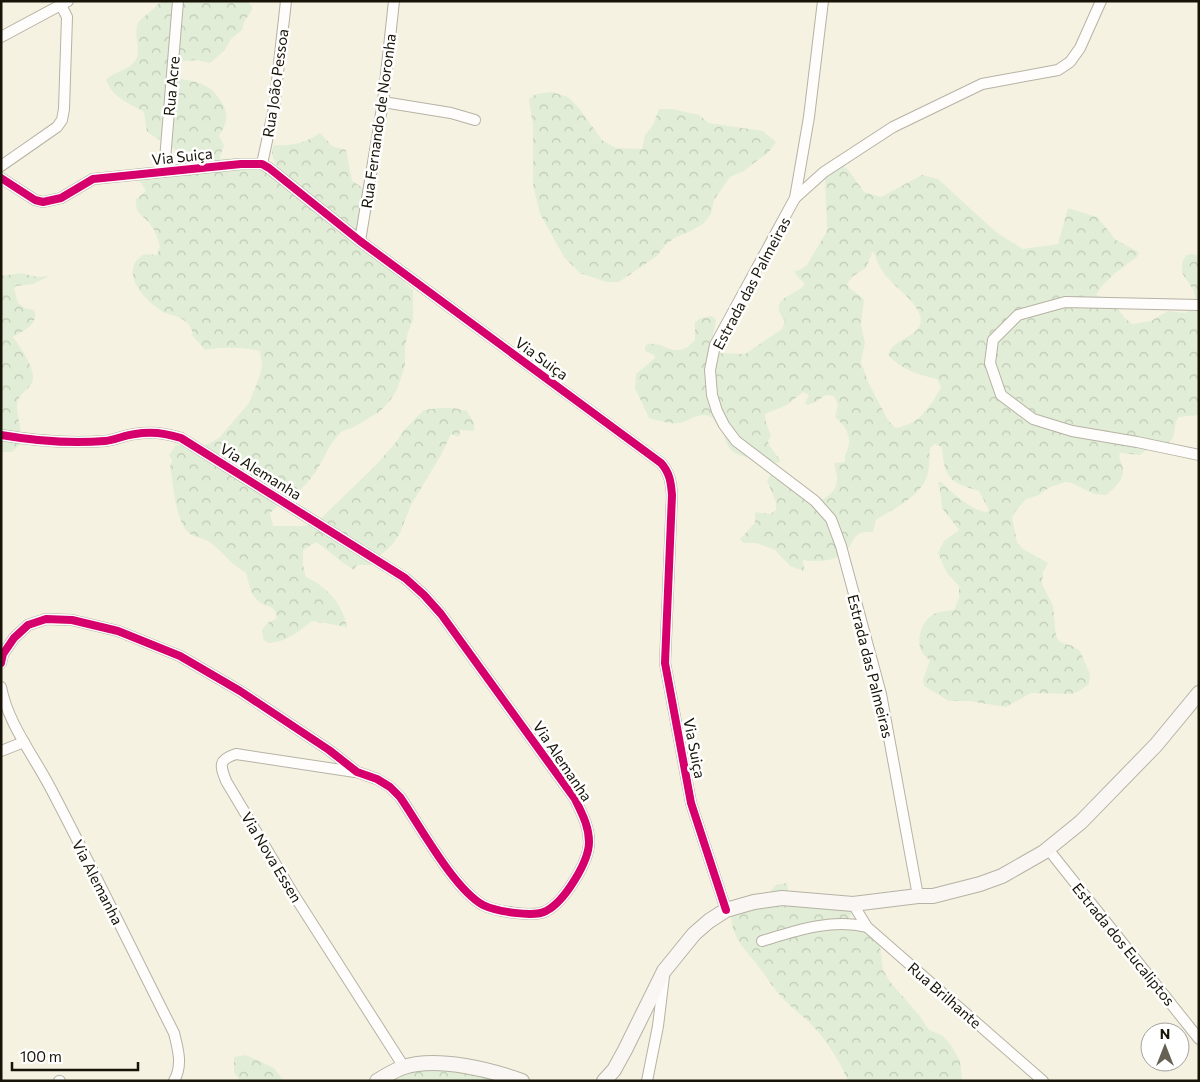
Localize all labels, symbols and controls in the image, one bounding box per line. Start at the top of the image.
street label: Rua João Pessoa [258,28,292,138]
street label: Rua Fernando de Noronha [357,32,399,210]
street label: Rua Acre [159,55,183,117]
street label: Via Suiça [151,144,213,168]
street label: Estrada das Palmeiras [708,214,794,352]
street label: Via Suiça [512,333,572,383]
street label: Via Alemanha [217,439,305,503]
street label: Estrada das Palmeiras [844,592,898,740]
street label: Via Suiça [680,716,710,780]
street label: Via Alemanha [530,717,596,805]
street label: Via Nova Essen [238,809,306,905]
street label: Via Alemanha [69,837,127,927]
street label: Estrada dos Eucaliptos [1069,879,1179,1009]
street label: Rua Brilhante [905,958,985,1032]
north arrow [1140,1022,1190,1072]
text: N [1160,1025,1170,1042]
scale bar [12,1040,139,1072]
text: 100 m [20,1047,62,1065]

